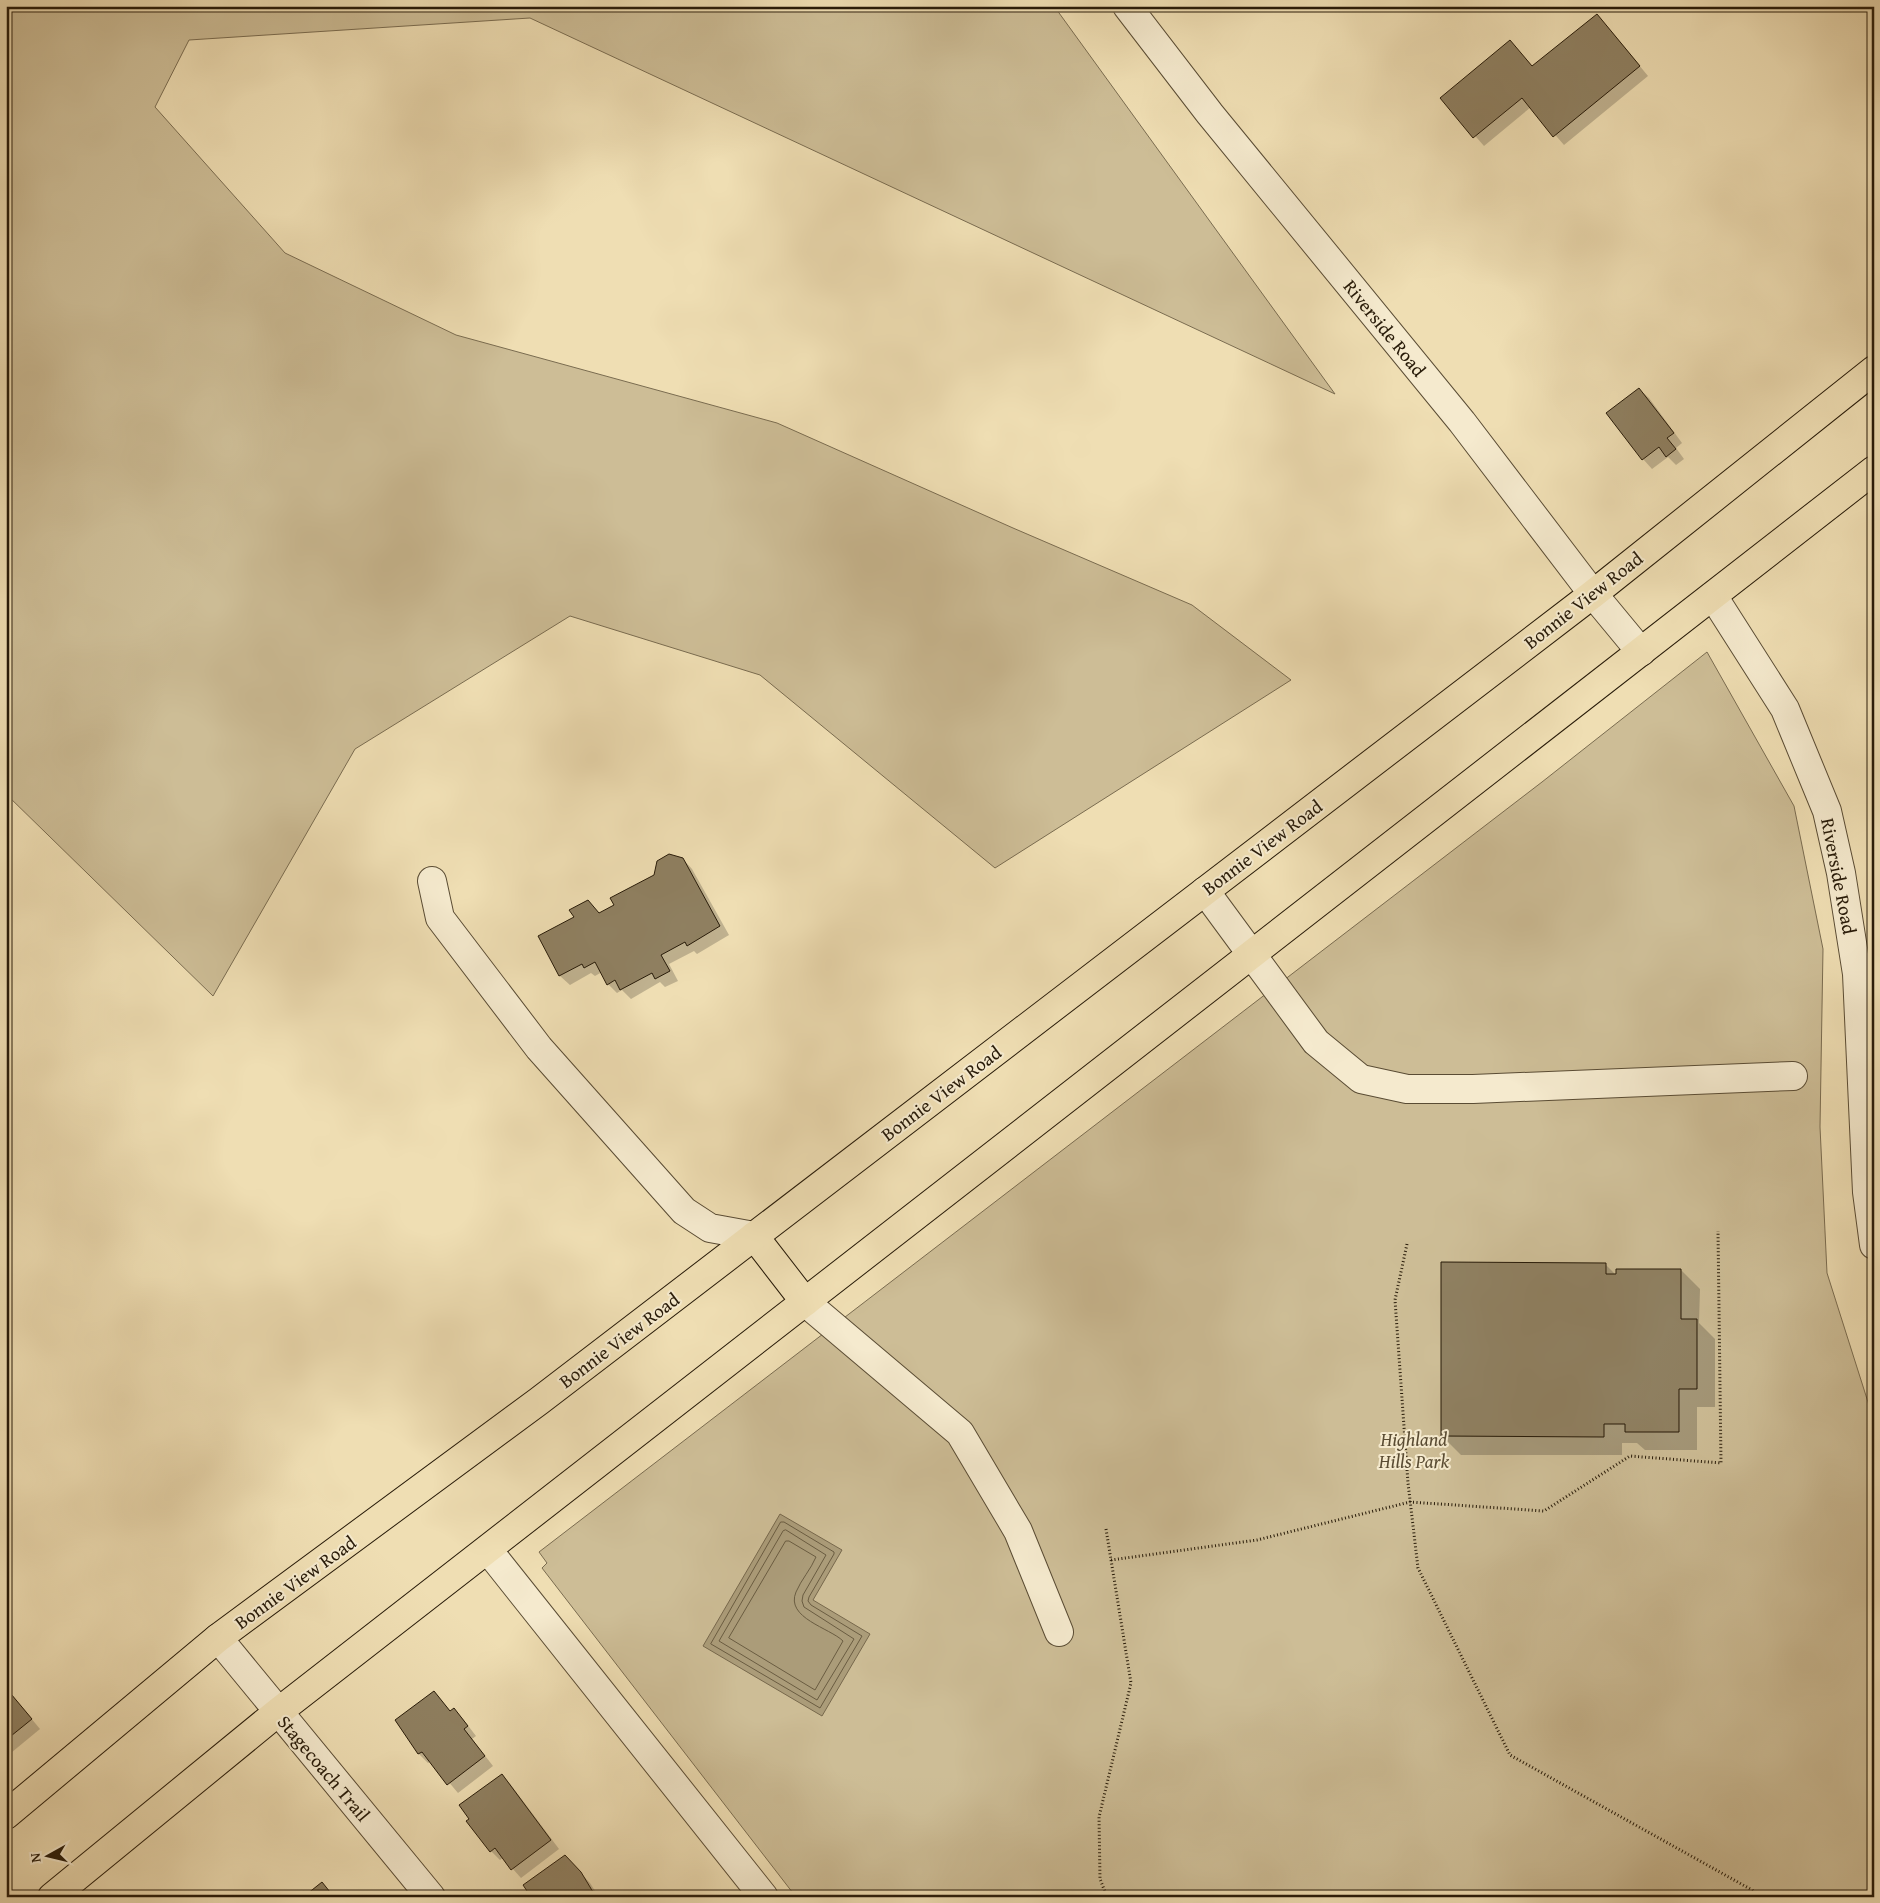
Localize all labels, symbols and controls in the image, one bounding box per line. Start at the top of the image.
street label: Riverside Road [1337,273,1434,383]
street label: Bonnie View Road [1518,544,1649,655]
street label: Bonnie View Road [1196,792,1329,902]
street label: Riverside Road [1814,815,1864,937]
street label: Bonnie View Road [875,1038,1008,1148]
street label: Bonnie View Road [553,1285,686,1395]
park label: Highland Hills Park [1378,1425,1449,1475]
street label: Bonnie View Road [228,1528,362,1636]
street label: Stagecoach Trail [271,1709,377,1827]
north arrow [22,1830,72,1880]
text: N [24,1851,46,1864]

